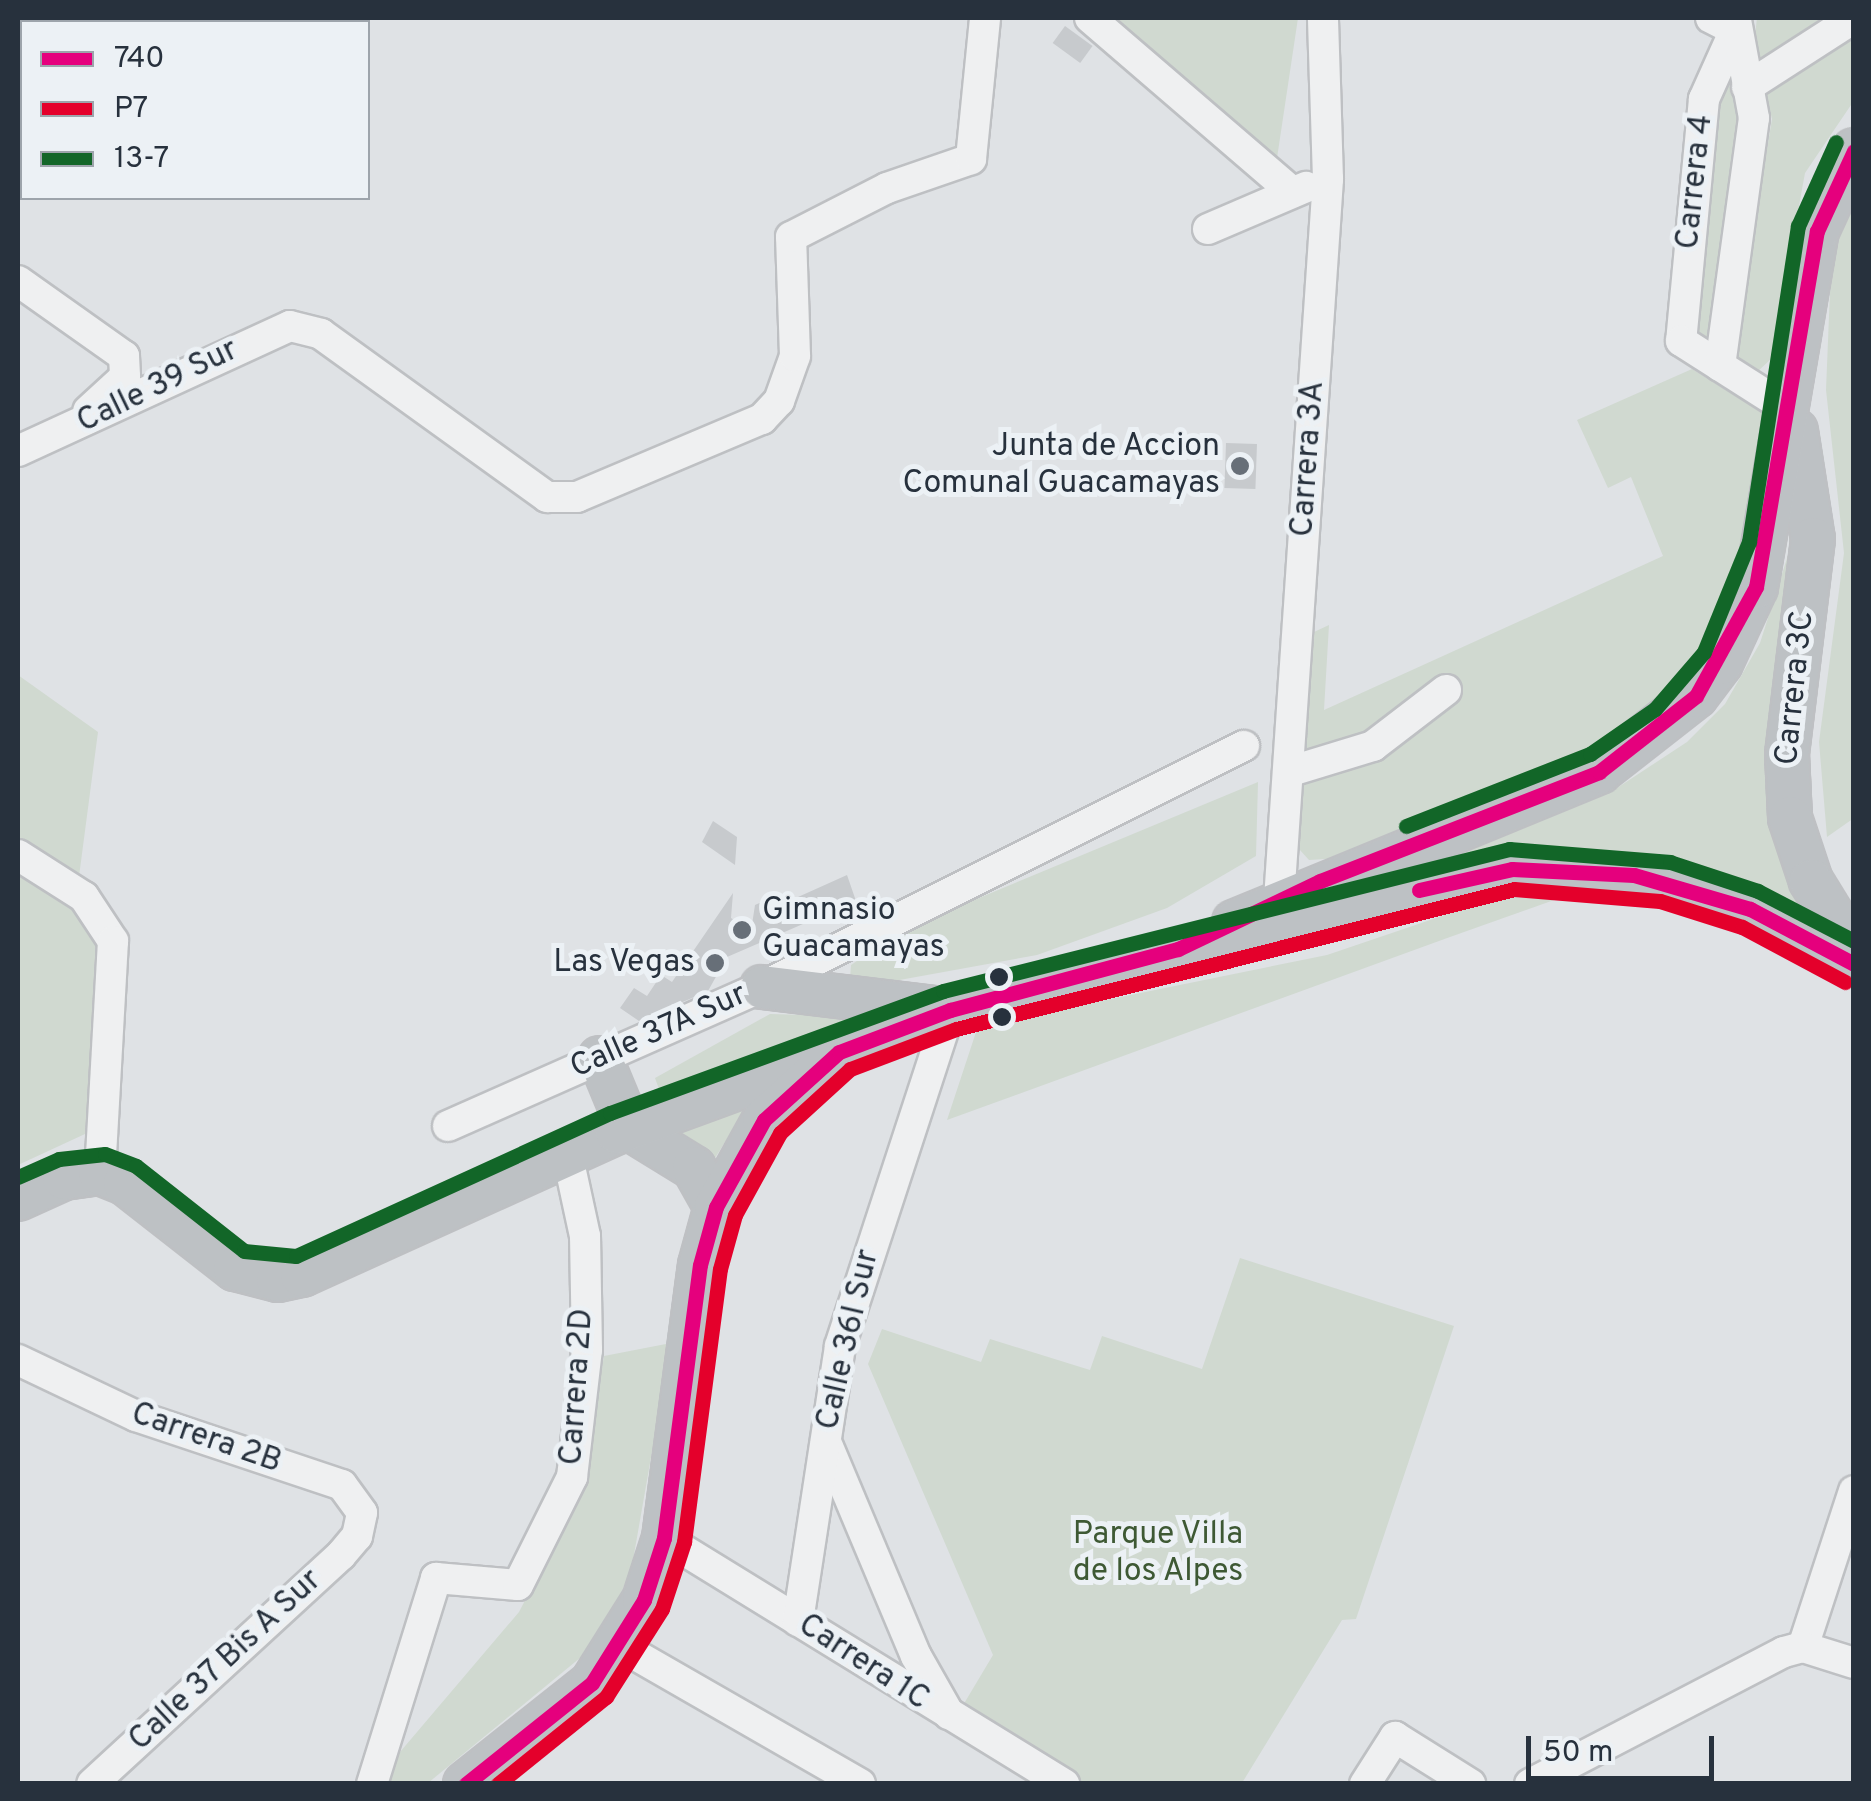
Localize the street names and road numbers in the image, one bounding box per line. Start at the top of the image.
street label: Carrera 4 [1670,113,1722,251]
street label: Calle 39 Sur [71,332,245,442]
street label: Carrera 3A [1284,380,1334,538]
street label: Carrera 3C [1769,609,1823,767]
street label: Calle 37A Sur [564,976,754,1088]
street label: Calle 36I Sur [810,1246,888,1434]
street label: Carrera 2D [553,1307,603,1467]
street label: Carrera 2B [126,1395,286,1483]
street label: Calle 37 Bis A Sur [120,1561,332,1761]
street label: Carrera 1C [790,1607,936,1719]

